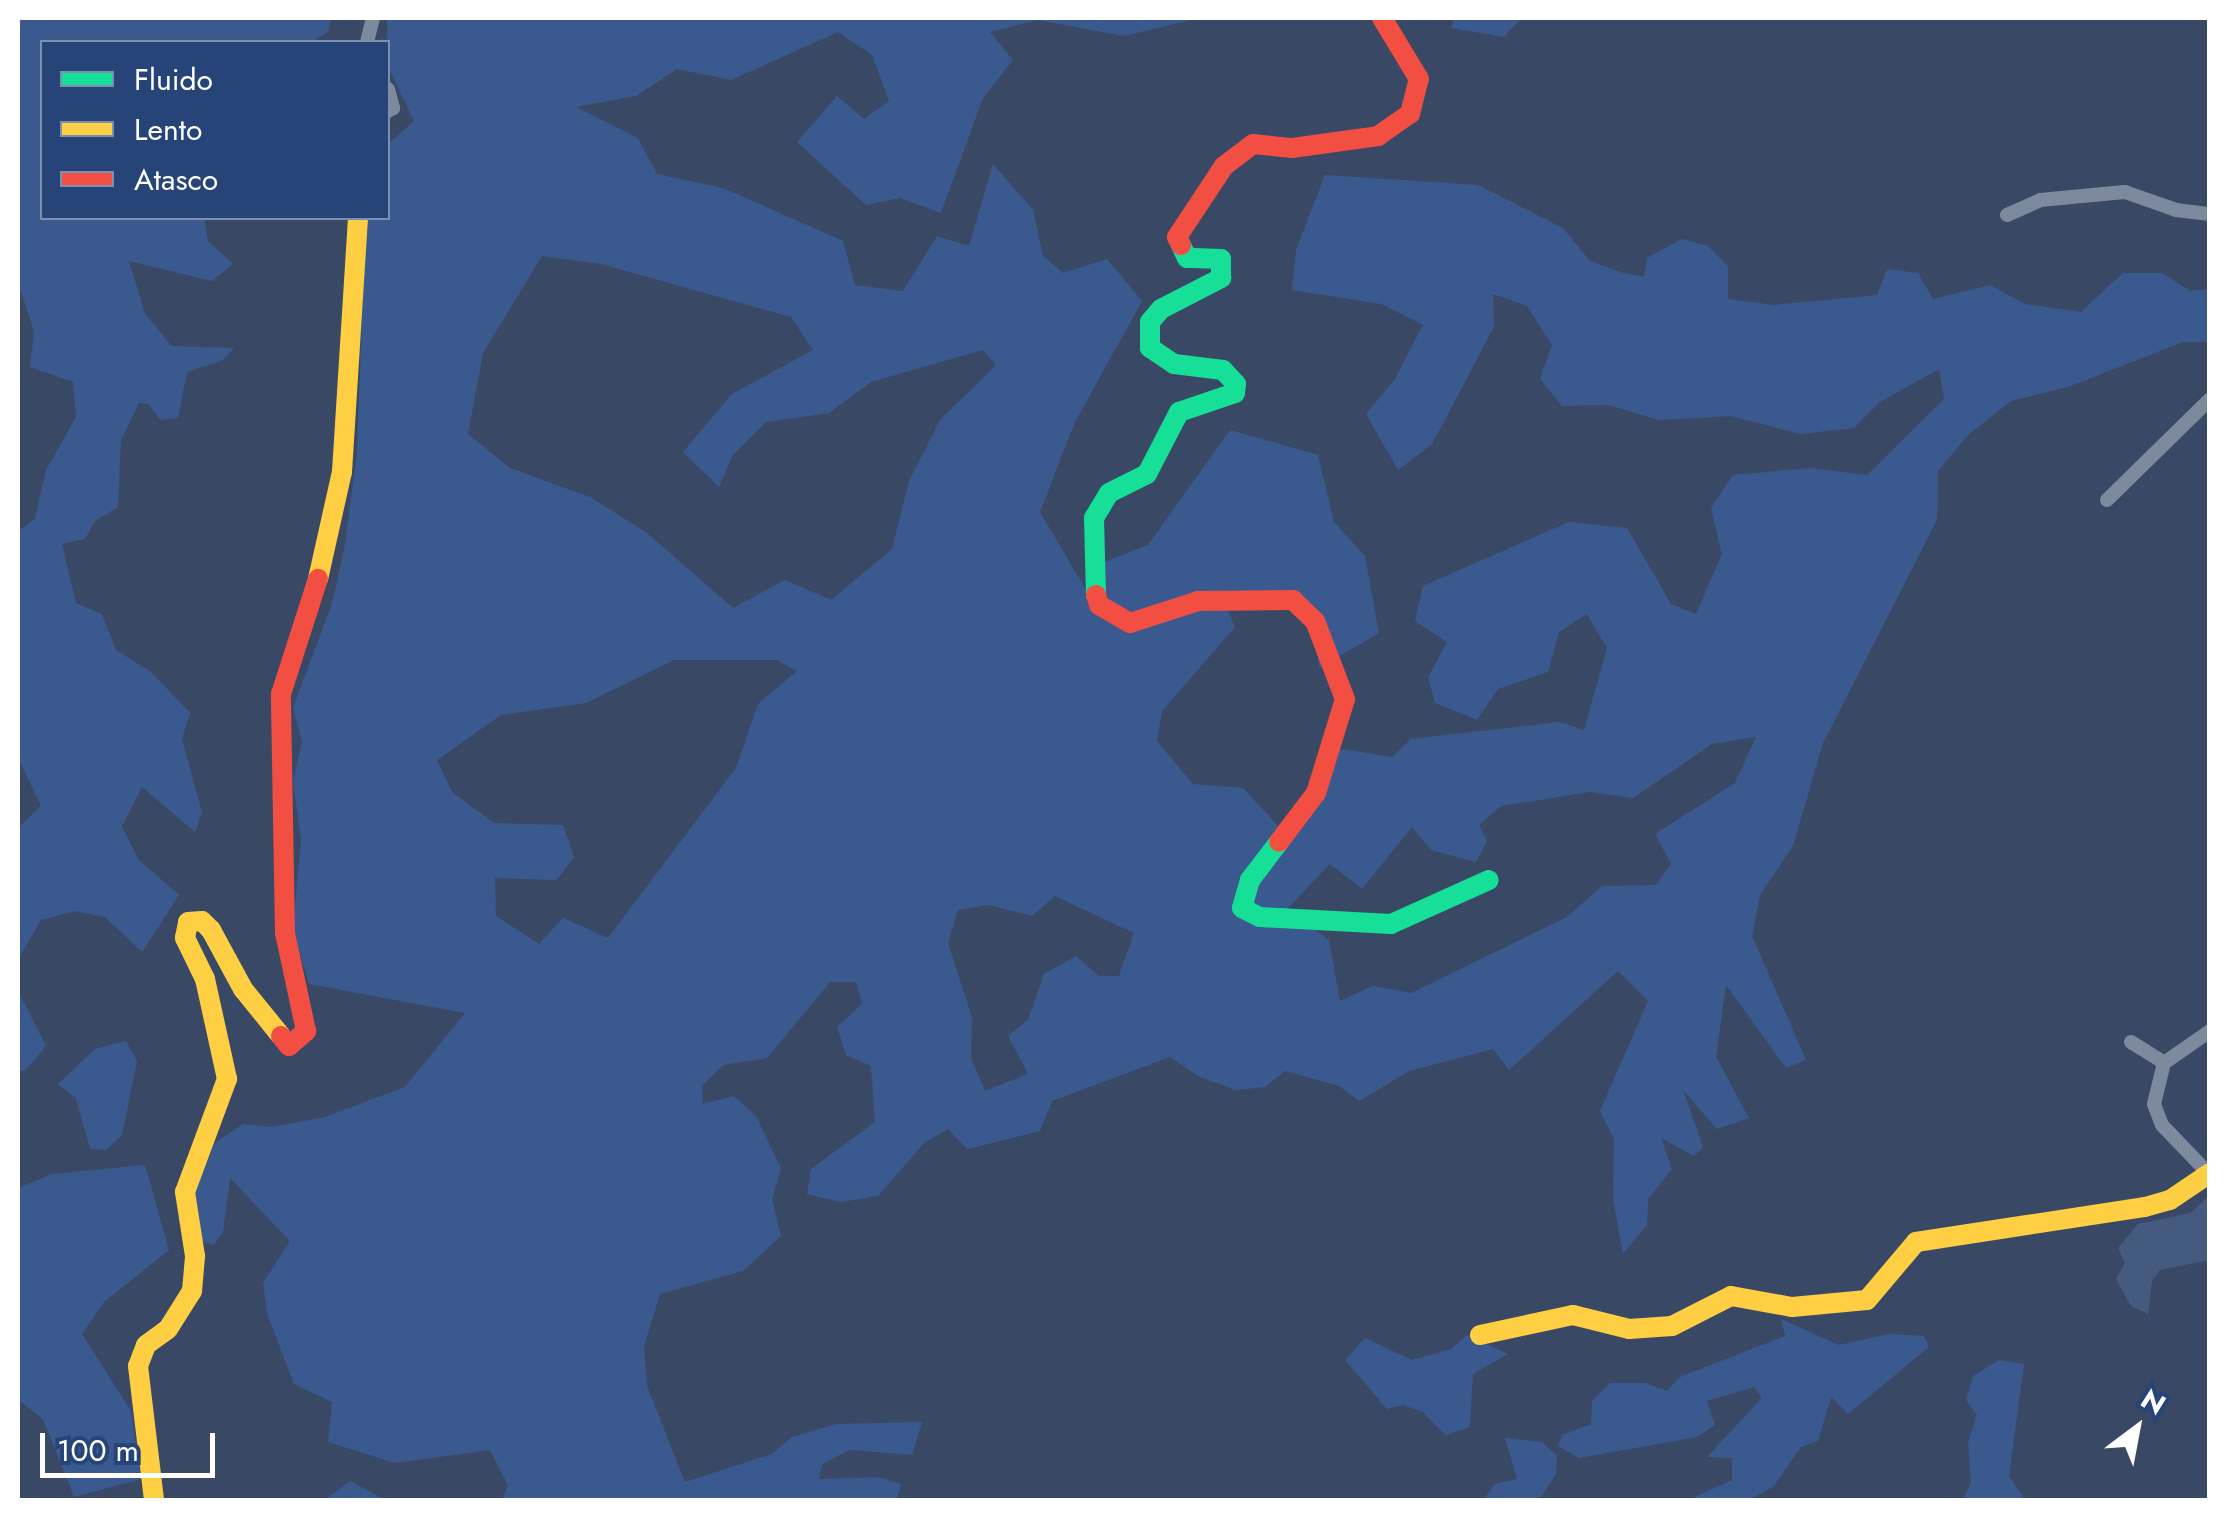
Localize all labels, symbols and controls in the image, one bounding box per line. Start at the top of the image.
legend [40,40,390,220]
text: Fluido [134,58,213,101]
text: Lento [134,108,202,151]
text: Atasco [134,158,218,201]
north arrow [2087,1378,2187,1478]
text: N [2133,1379,2173,1425]
scale bar [45,1413,220,1475]
text: 100 m [57,1429,139,1472]

